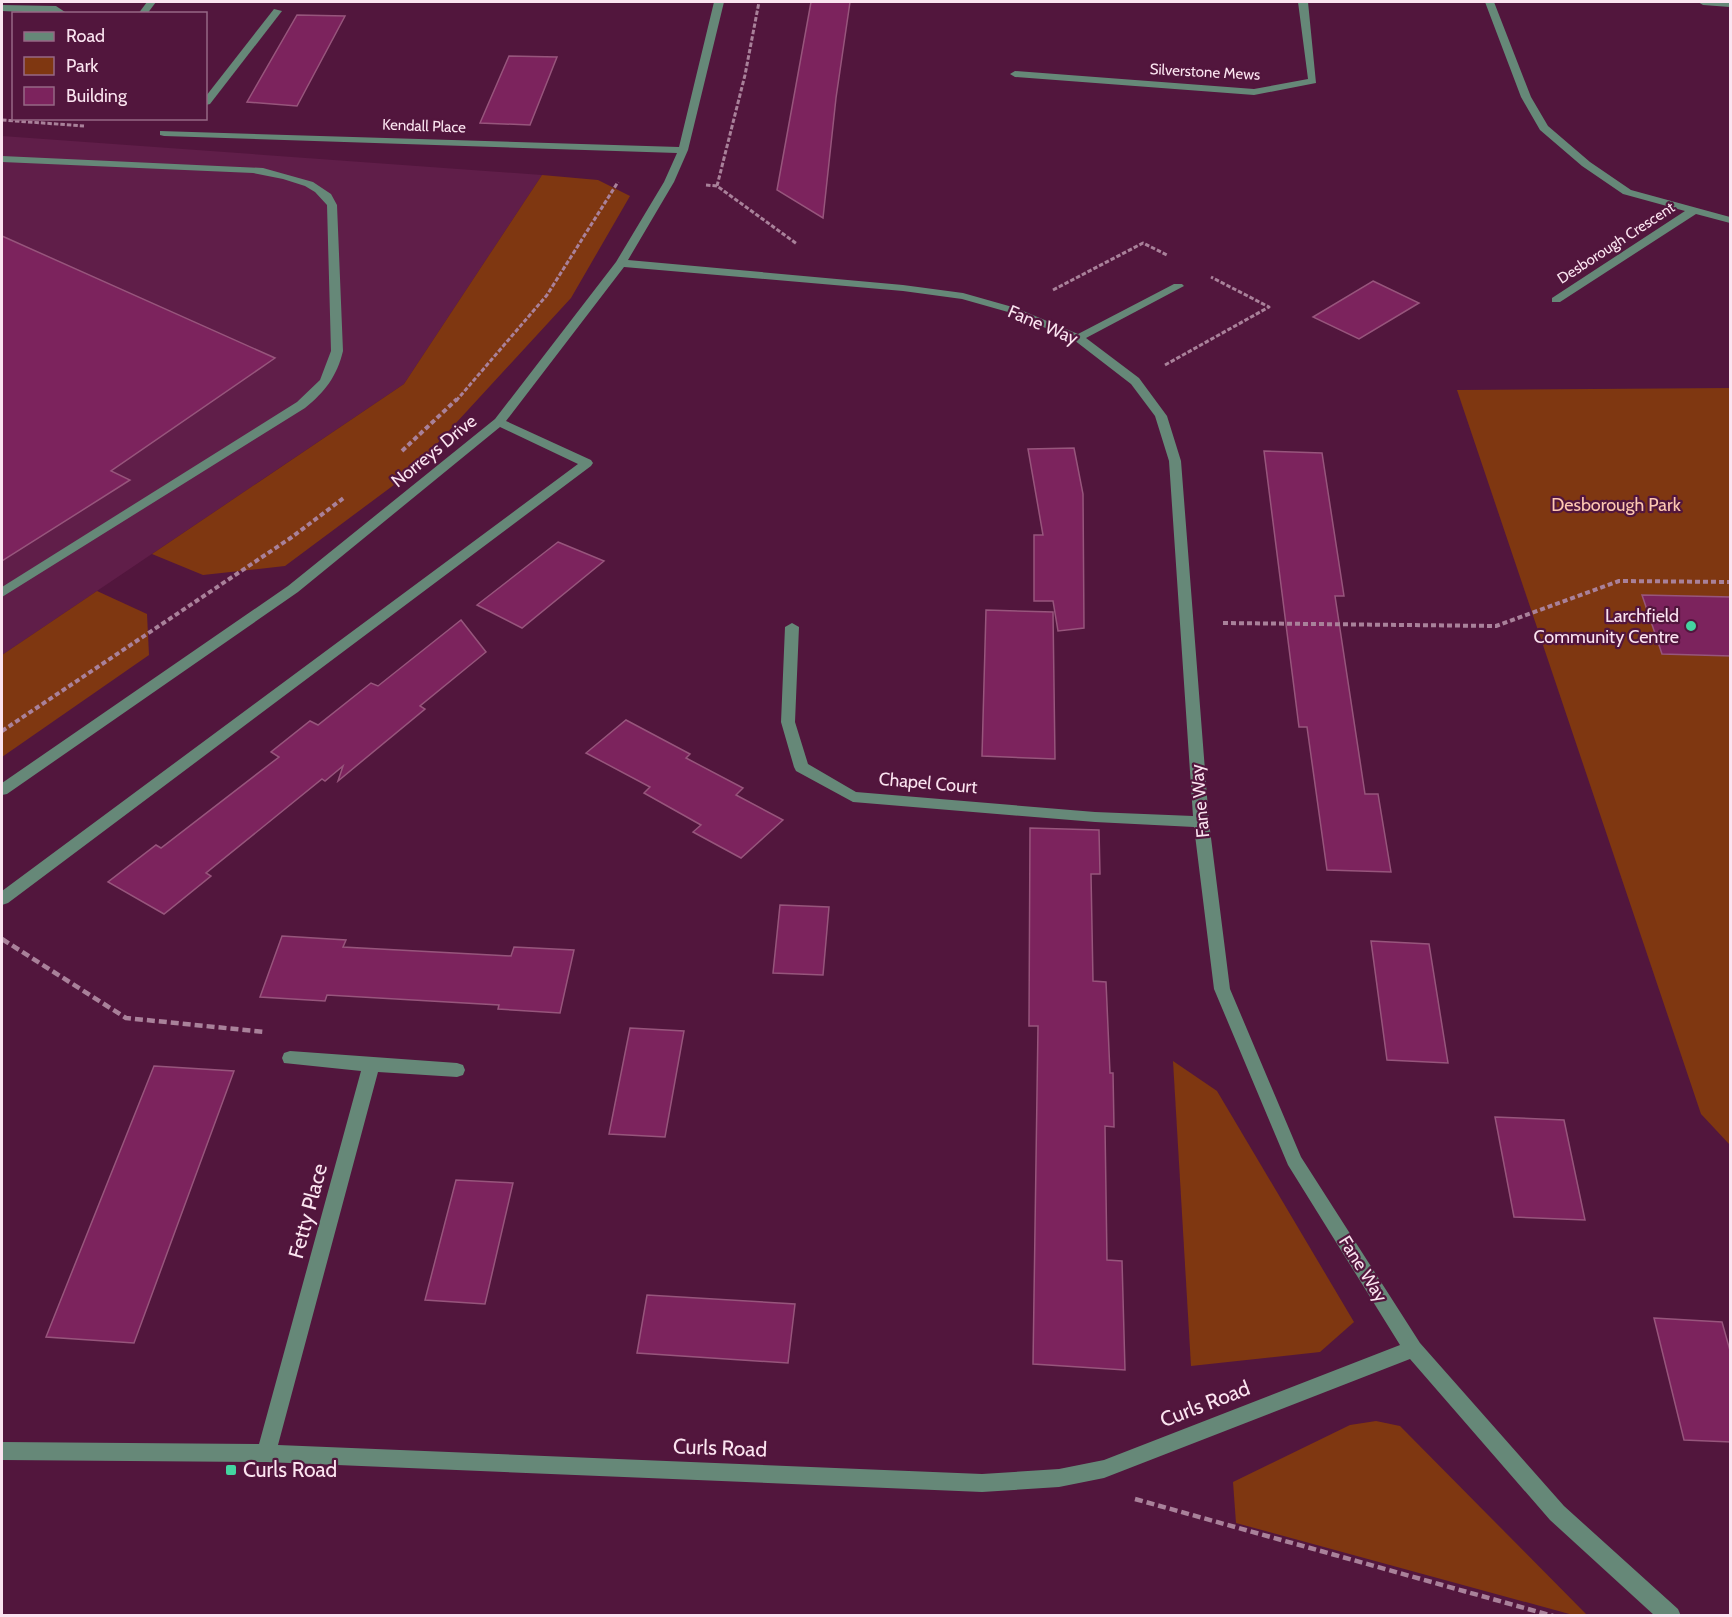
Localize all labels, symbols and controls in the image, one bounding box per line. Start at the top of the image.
legend [12,12,207,120]
text: Road [66,25,105,47]
text: Park [66,55,99,77]
street label: Silverstone Mews [1149,60,1261,84]
text: Building [66,85,128,107]
street label: Kendall Place [382,116,466,136]
street label: Desborough Crescent [1554,198,1678,288]
street label: Fane Way [1005,300,1081,350]
street label: Norreys Drive [387,410,481,492]
park label: Desborough Park [1551,494,1682,516]
place label: Larchfield Community Centre [1533,605,1679,648]
marker: Larchfield Community Centre [1684,619,1698,633]
street label: Fane Way [1186,763,1214,839]
street label: Chapel Court [878,768,978,798]
street label: Fetty Place [283,1160,332,1261]
street label: Fane Way [1334,1232,1392,1306]
street label: Curls Road [1156,1375,1253,1432]
street label: Curls Road [673,1433,768,1462]
place label: Curls Road [243,1457,337,1482]
marker: Curls Road [224,1463,238,1477]

